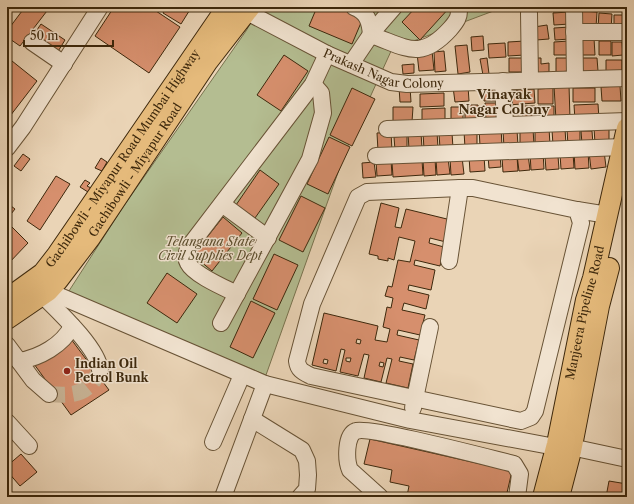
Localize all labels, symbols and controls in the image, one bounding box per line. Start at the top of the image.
scale bar [24,22,113,48]
text: 50 m [30,28,59,43]
street label: Prakash Nagar Colony [321,45,444,91]
street label: Gachibowli - Miyapur Road Mumbai Highway [41,47,203,269]
district label: Vinayak Nagar Colony [458,86,551,117]
street label: Gachibowli - Miyapur Road [85,101,185,239]
park label: Telangana State Civil Supplies Dept [158,234,263,263]
street label: Manjeera Pipeline Road [562,244,607,381]
place label: Indian Oil Petrol Bunk [75,356,150,385]
marker: Indian Oil Petrol Bunk [62,366,72,376]

